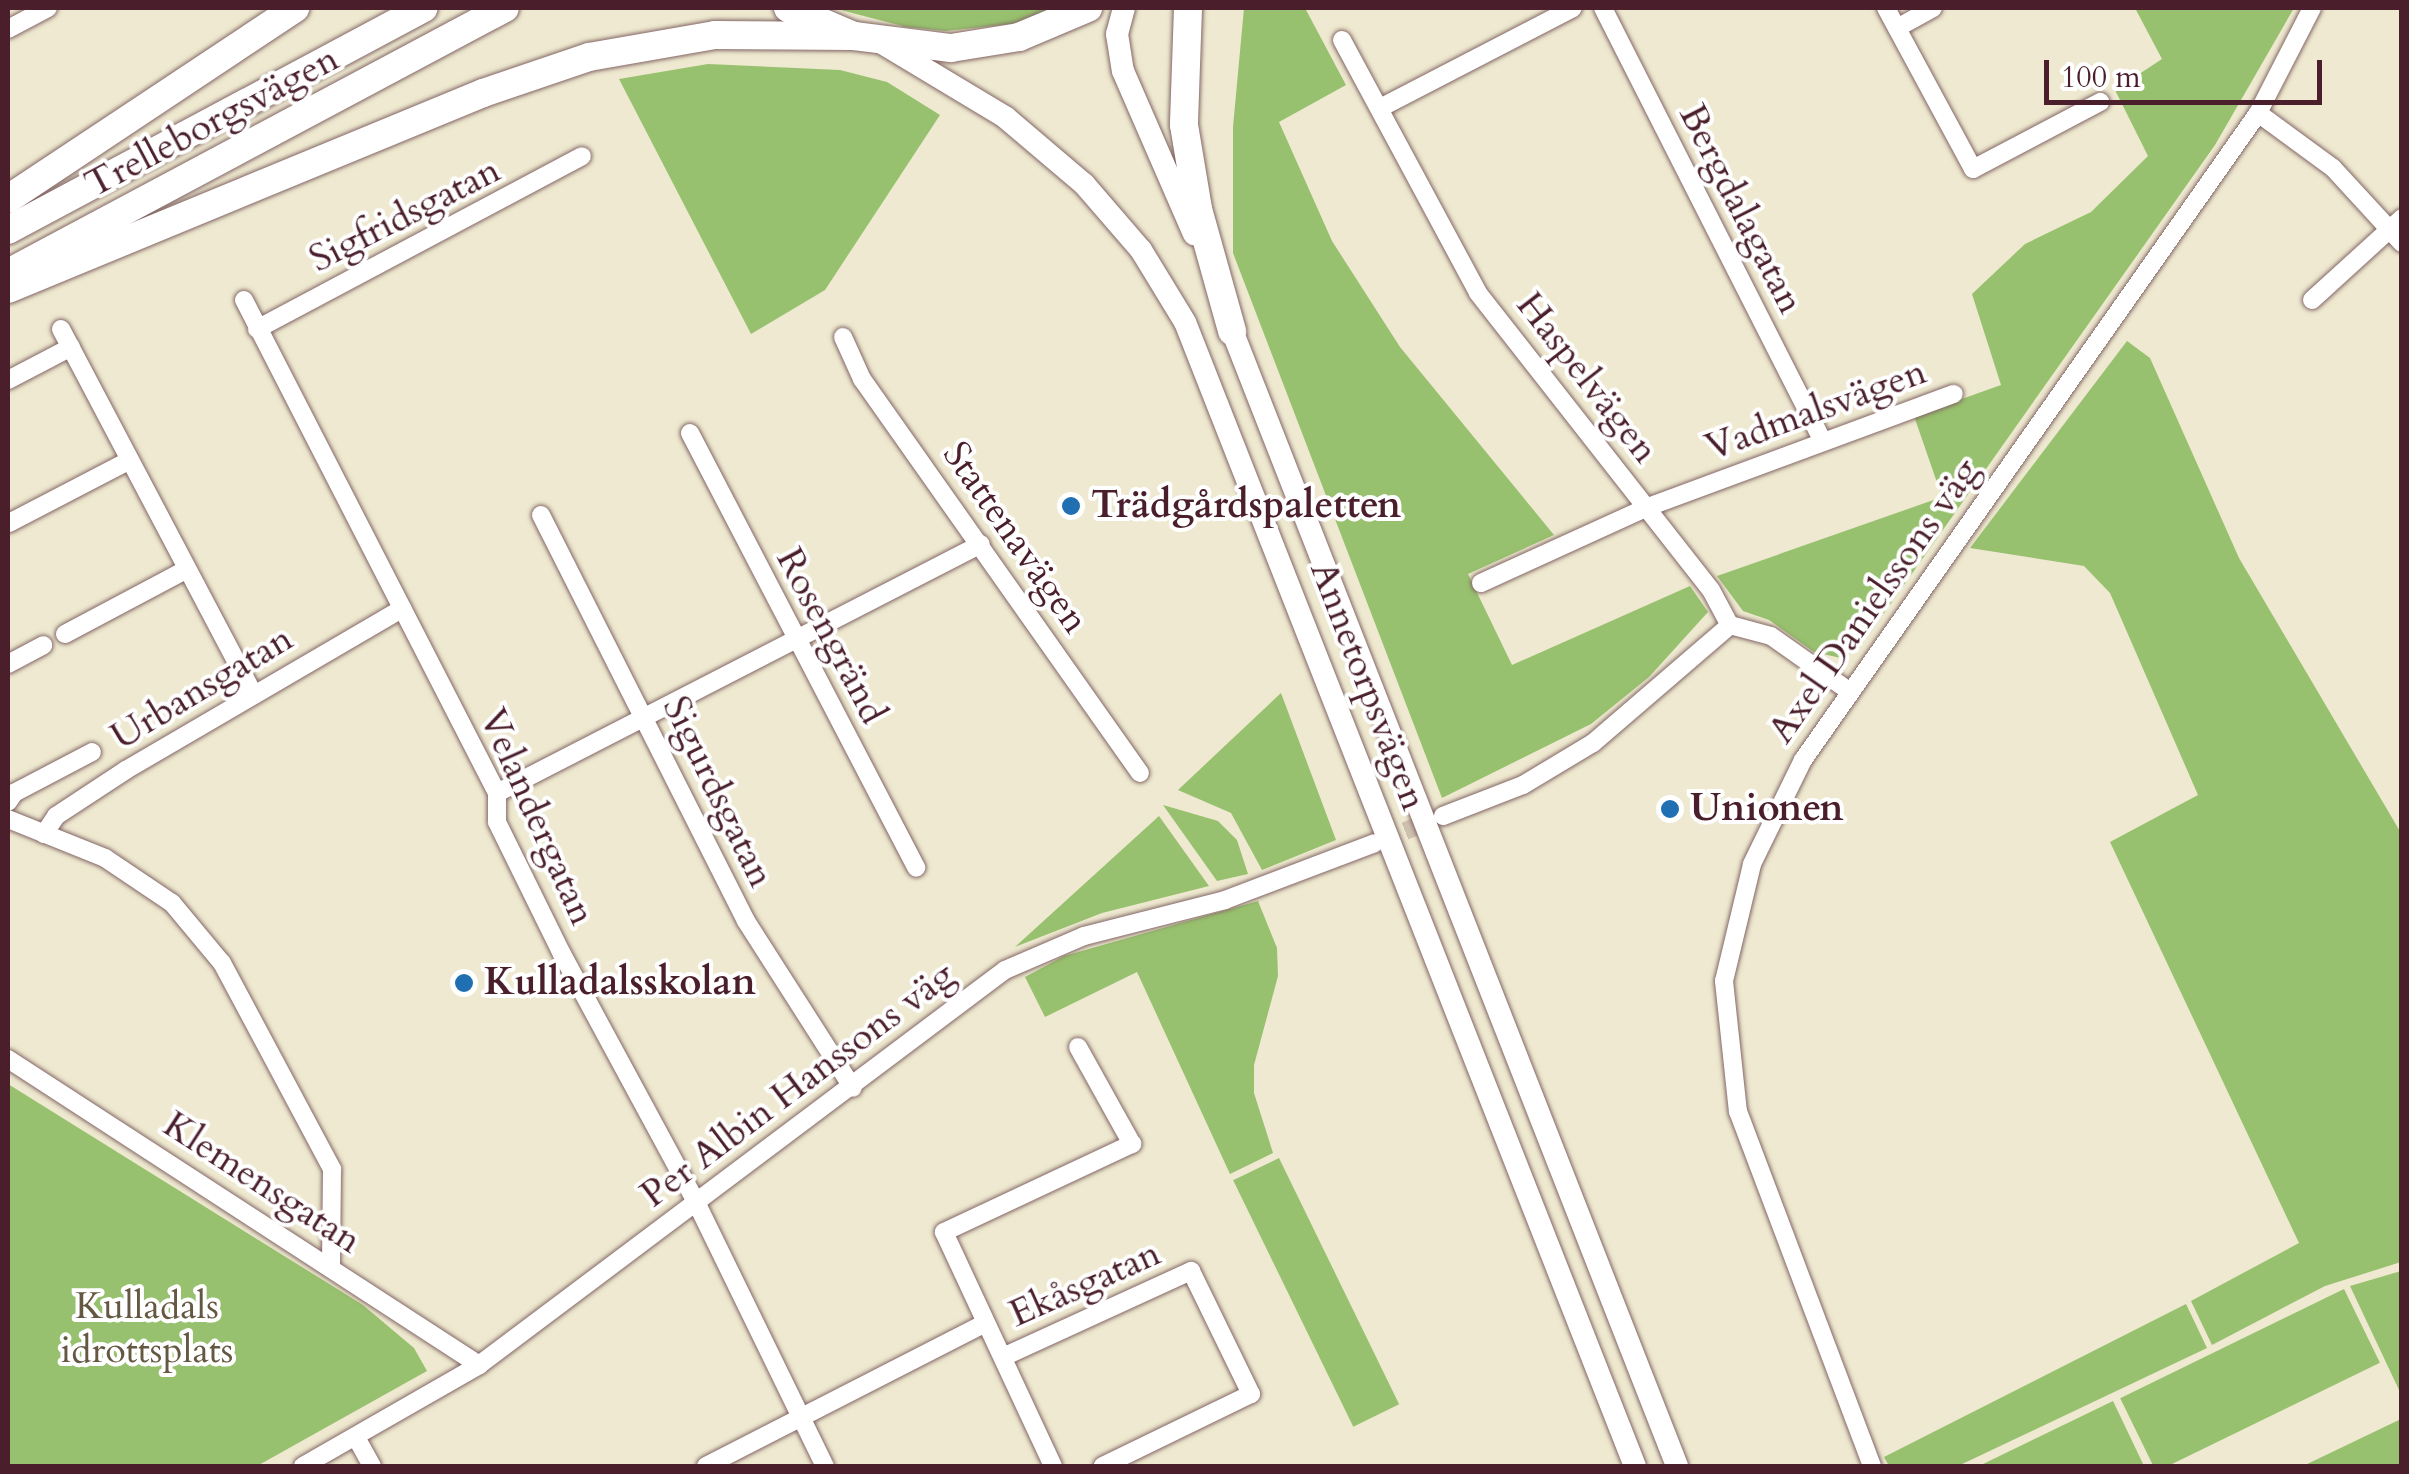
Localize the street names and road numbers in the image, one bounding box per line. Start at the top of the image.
street label: Trelleborgsvägen [77,36,347,208]
street label: Bergdalagatan [1669,97,1813,321]
street label: Sigfridsgatan [302,148,508,282]
street label: Haspelvägen [1506,284,1668,472]
street label: Vadmalsvägen [1699,349,1933,471]
street label: Stattenavägen [932,434,1098,642]
street label: Axel Danielssons väg [1759,450,1989,752]
street label: Rosengränd [766,540,896,732]
street label: Annetorpsvägen [1300,555,1436,817]
street label: Urbansgatan [103,616,301,760]
street label: Sigurdsgatan [652,689,784,895]
street label: Velandergatan [469,702,605,932]
street label: Per Albin Hanssons väg [632,952,964,1218]
street label: Klemensgatan [155,1102,369,1264]
street label: Ekåsgatan [1002,1230,1168,1338]

